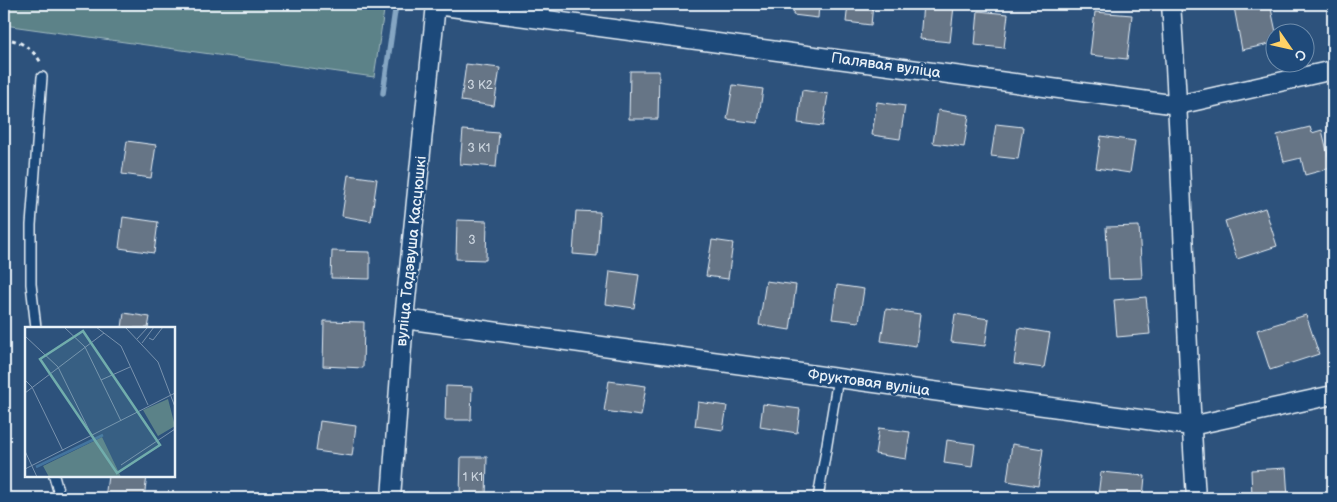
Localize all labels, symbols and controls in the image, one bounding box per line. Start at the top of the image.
north arrow [1264,22,1314,72]
text: С [1290,46,1310,64]
street label: Палявая вуліца [830,48,942,83]
house number: 3 К2 [467,78,493,93]
house number: 3 К1 [467,141,491,156]
street label: вуліца Тадэвуша Касцюшкі [392,155,431,347]
house number: 3 [468,233,476,248]
inset map [25,327,175,477]
street label: Фруктовая вуліца [807,365,931,400]
house number: 1 К1 [463,470,483,485]

